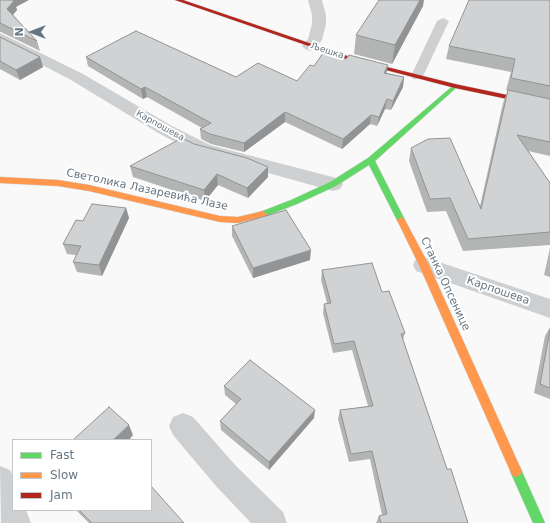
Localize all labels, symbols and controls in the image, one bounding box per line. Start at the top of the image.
north arrow [12,12,52,52]
text: N [13,27,26,37]
street label: Љешка [309,41,345,61]
street label: Карпошева [134,108,186,144]
street label: Светолика Лазаревића Лазе [65,166,229,214]
street label: Станка Опсенице [417,235,473,333]
street label: Карпошева [465,274,531,308]
legend [12,439,152,511]
text: Fast [50,448,74,462]
text: Slow [50,468,78,482]
text: Jam [50,488,73,502]

